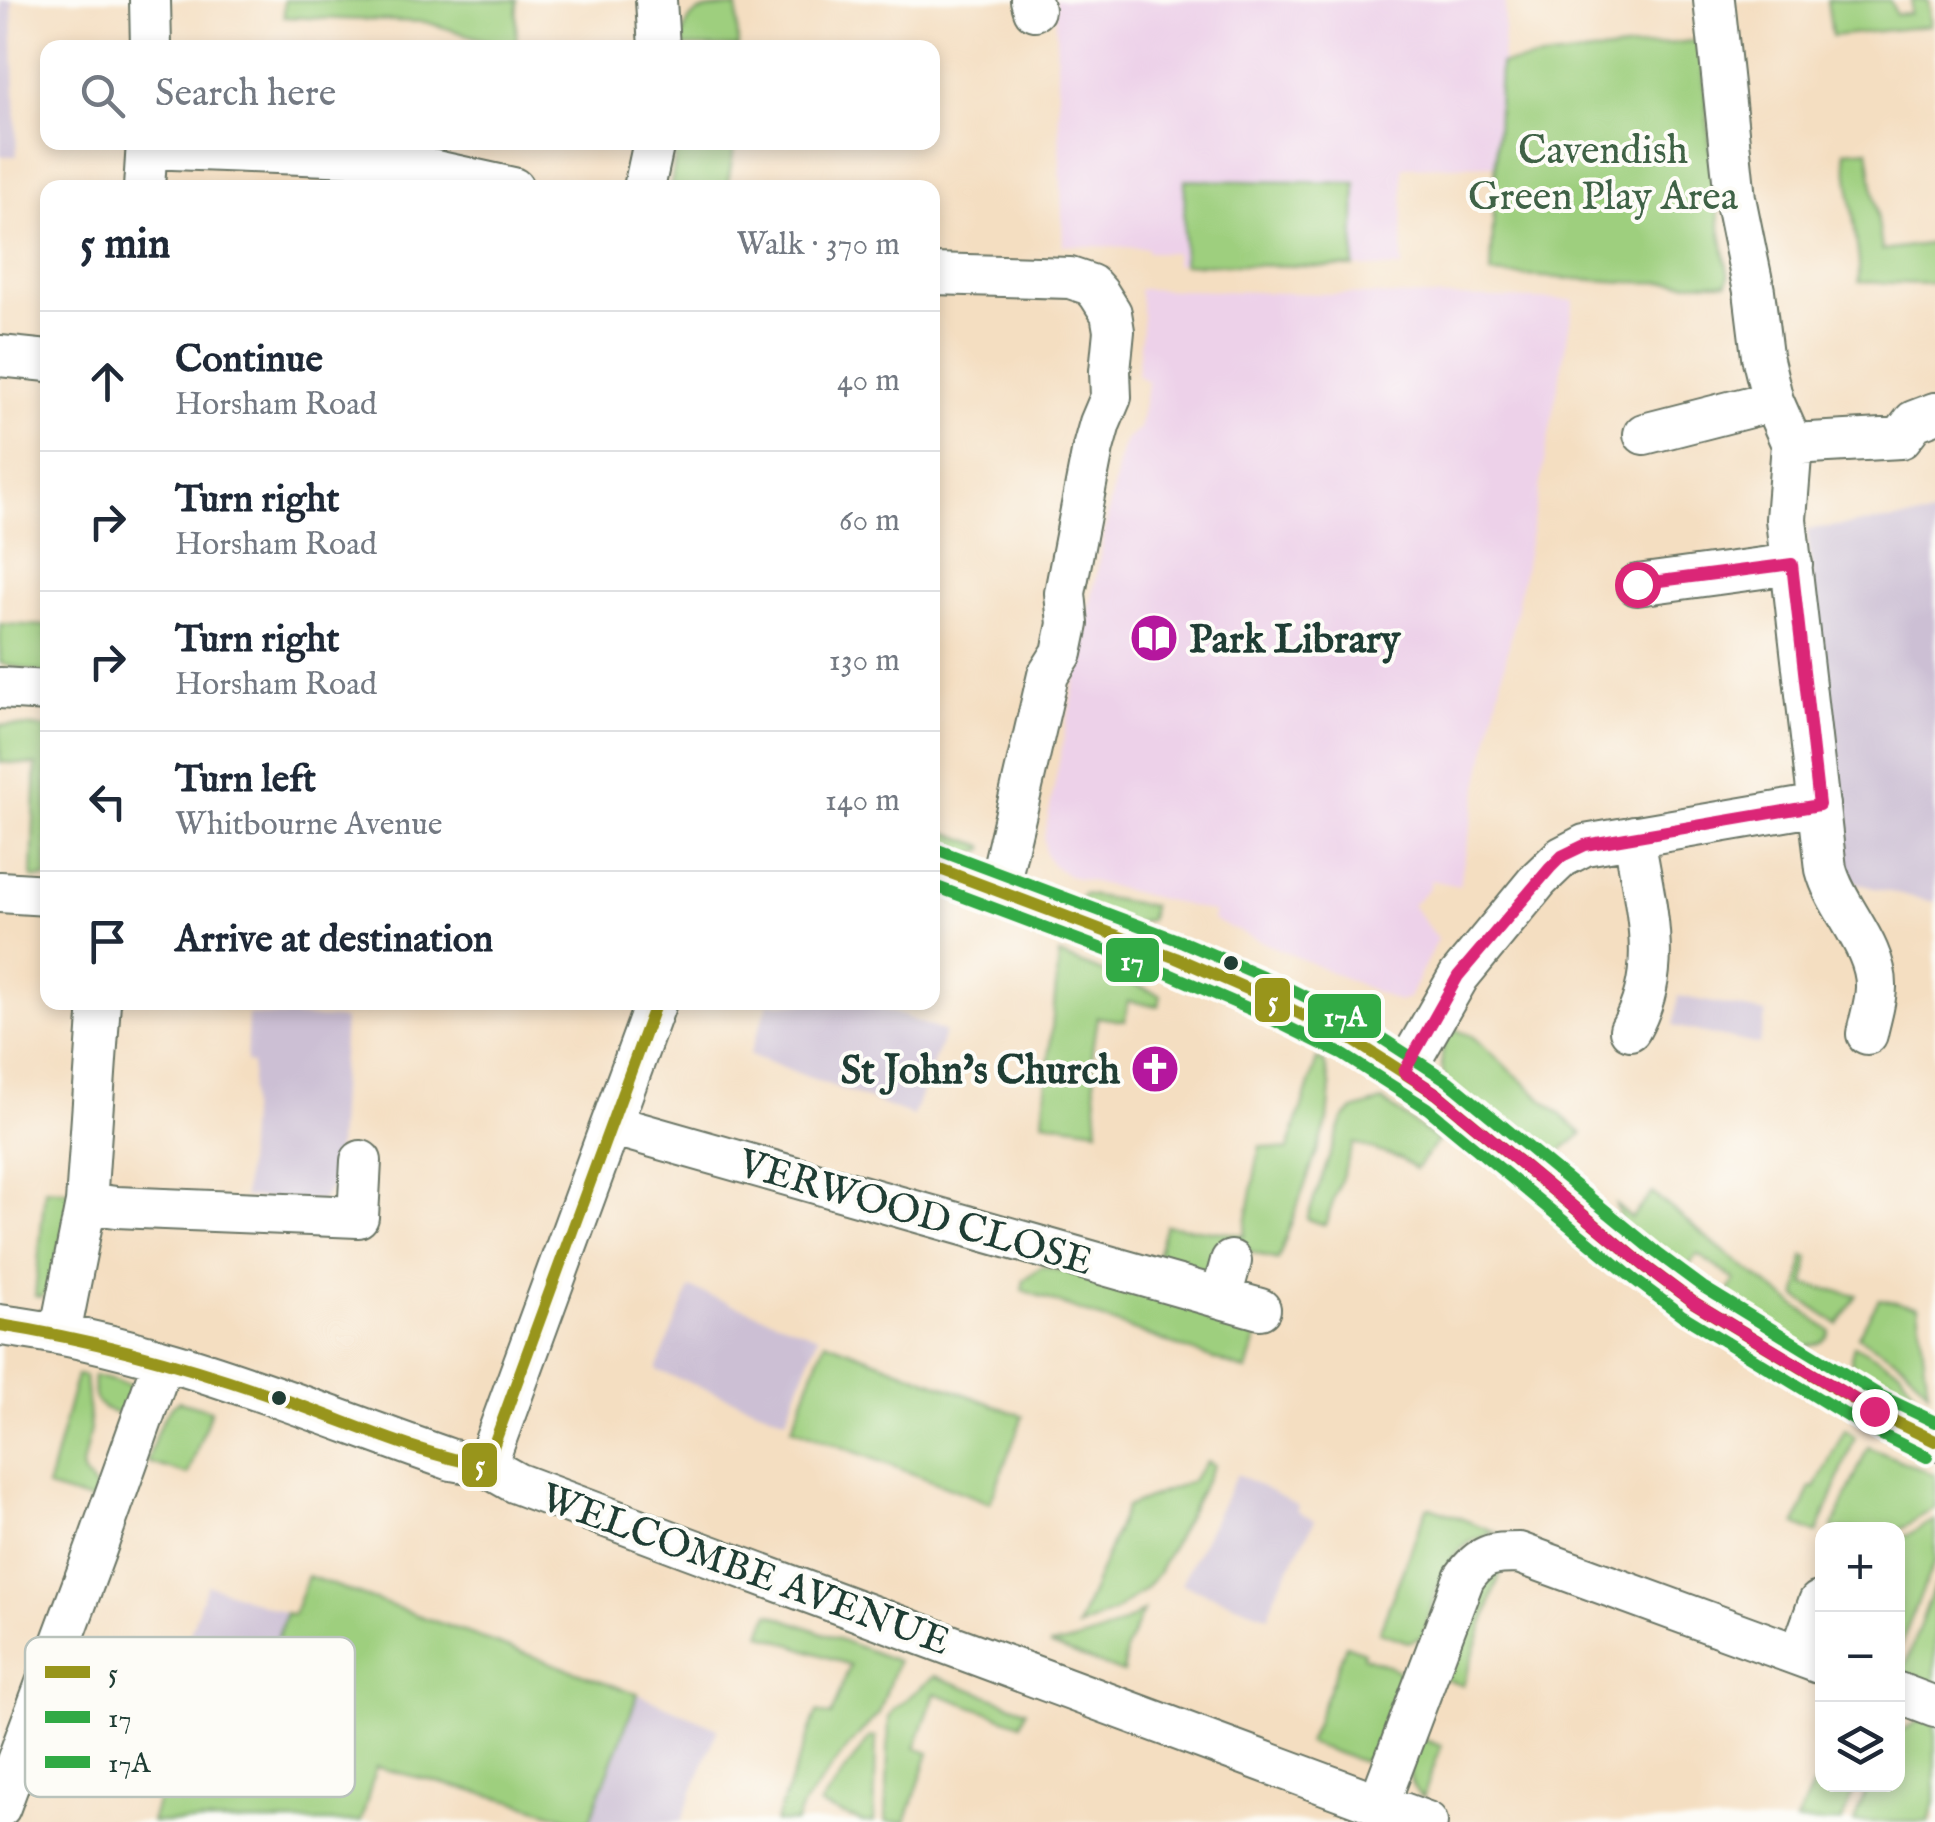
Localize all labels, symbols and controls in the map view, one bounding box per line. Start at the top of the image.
search box [40,40,940,150]
icon: search [75,68,130,123]
text: Search here [155,71,336,119]
park label: Cavendish Green Play Area [1468,127,1739,224]
text: 5 min [80,219,170,272]
text: Walk · 370 m [736,225,900,266]
text: Continue [175,337,323,385]
icon: ahead [80,354,135,409]
text: 40 m [837,361,900,402]
text: Horsham Road [175,385,377,426]
text: Turn right [175,477,339,525]
icon: right [80,494,135,549]
text: 60 m [839,501,900,542]
text: Horsham Road [175,525,377,566]
route start [1615,562,1661,608]
library icon: Park Library [1128,612,1180,664]
place label: Park Library [1189,616,1402,667]
text: Turn right [175,617,339,665]
icon: right [80,634,135,689]
text: 130 m [829,641,900,682]
text: Horsham Road [175,665,377,706]
text: Turn left [175,757,316,805]
icon: left [80,774,135,829]
text: 140 m [825,781,900,822]
text: Whitbourne Avenue [175,805,442,846]
icon: arrive [80,914,135,969]
text: Arrive at destination [175,917,493,965]
line badge: 17 [1104,936,1161,984]
text: 17 [1120,945,1144,980]
unlabelled marker [1221,953,1241,973]
line badge: 5 [1253,976,1292,1024]
text: 5 [1268,985,1278,1020]
line badge: 17A [1306,992,1383,1040]
text: 17A [1324,1001,1367,1036]
church icon: St John's Church [1129,1043,1181,1095]
place label: St John's Church [841,1047,1121,1098]
street label: VERWOOD CLOSE [731,1139,1098,1289]
unlabelled marker [269,1388,289,1408]
route end [1852,1389,1898,1435]
line badge: 5 [460,1441,499,1489]
text: 5 [475,1449,485,1484]
street label: WELCOMBE AVENUE [533,1474,956,1669]
map controls [1815,1522,1905,1792]
button: + [1815,1522,1905,1612]
button: − [1815,1612,1905,1702]
legend [25,1637,355,1797]
text: 5 [108,1657,118,1692]
text: 17 [108,1702,132,1737]
button: layers [1815,1702,1905,1792]
text: 17A [108,1747,152,1782]

